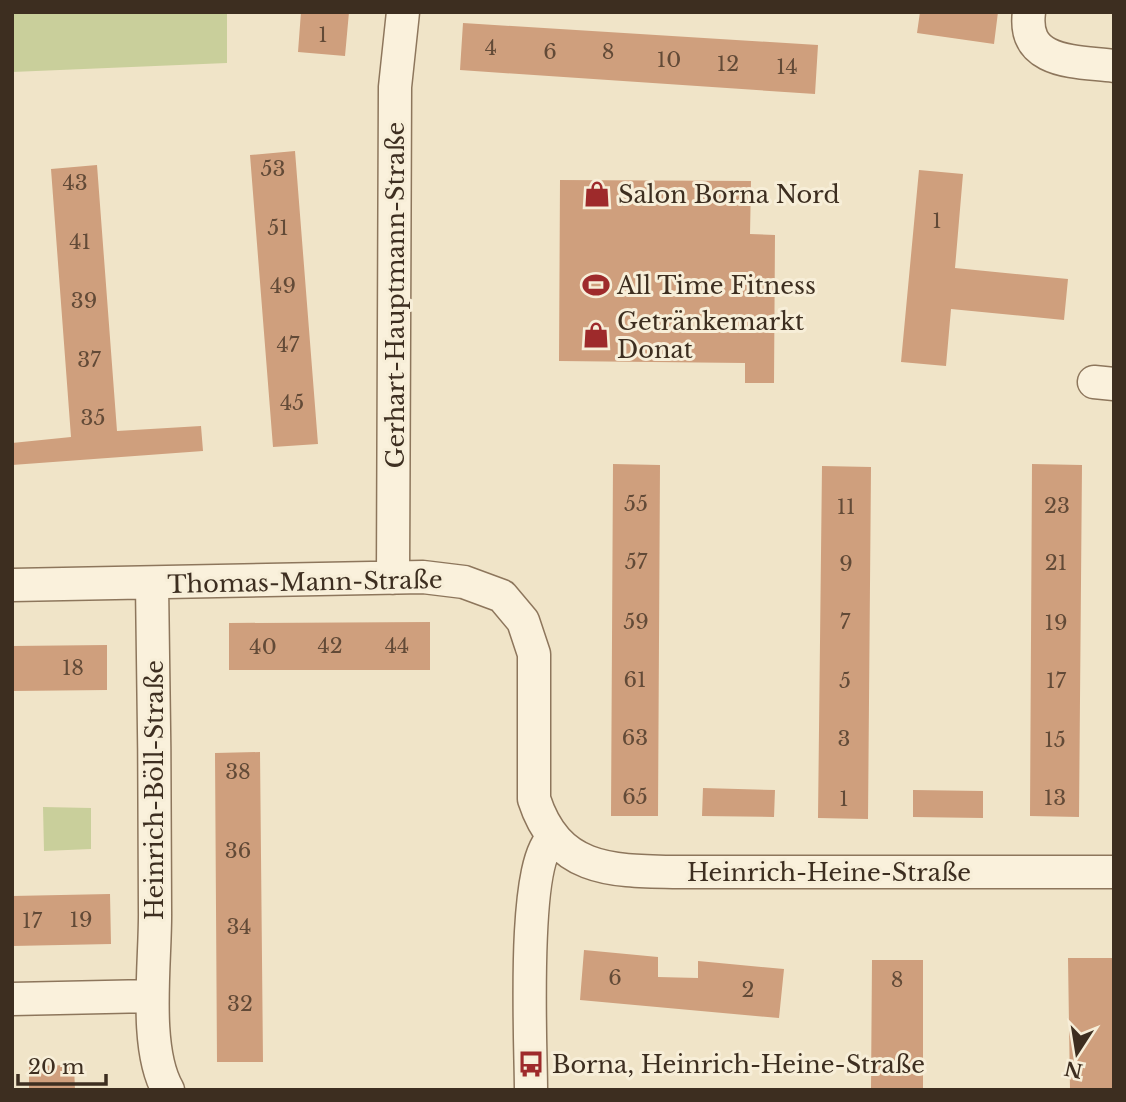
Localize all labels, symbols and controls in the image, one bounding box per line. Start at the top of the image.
house number: 1 [318,22,328,48]
house number: 4 [485,35,497,61]
house number: 6 [543,39,557,65]
house number: 8 [602,39,614,65]
house number: 10 [657,47,681,73]
house number: 12 [717,51,739,77]
house number: 14 [776,54,798,80]
street label: Gerhart-Hauptmann-Straße [381,122,410,468]
house number: 53 [261,156,285,182]
house number: 43 [62,170,88,196]
shop icon: Salon Borna Nord [582,179,612,209]
place label: Salon Borna Nord [618,180,840,209]
house number: 1 [932,208,942,234]
house number: 51 [267,215,289,241]
house number: 41 [69,229,91,255]
sports icon: All Time Fitness [581,270,611,300]
place label: All Time Fitness [616,271,816,300]
house number: 49 [270,273,296,299]
house number: 39 [71,288,97,314]
place label: Getränkemarkt Donat [617,307,804,364]
shop icon: Getränkemarkt Donat [581,320,611,350]
house number: 47 [277,332,300,358]
house number: 37 [77,347,101,373]
house number: 45 [280,390,304,416]
house number: 35 [81,405,105,431]
house number: 55 [624,491,648,517]
house number: 23 [1044,493,1070,519]
house number: 11 [837,494,855,520]
house number: 57 [625,549,648,575]
house number: 21 [1045,550,1067,576]
house number: 9 [839,551,853,577]
street label: Thomas-Mann-Straße [167,565,443,599]
house number: 59 [623,609,649,635]
house number: 7 [840,609,851,635]
house number: 19 [1045,610,1067,636]
house number: 42 [317,633,343,659]
house number: 44 [385,633,409,659]
house number: 40 [249,634,277,660]
house number: 18 [62,655,84,681]
street label: Heinrich-Böll-Straße [140,660,169,920]
house number: 61 [624,667,646,693]
house number: 5 [839,668,851,694]
house number: 17 [1046,668,1066,694]
house number: 63 [622,725,648,751]
house number: 3 [838,726,850,752]
house number: 15 [1044,727,1066,753]
house number: 38 [225,759,251,785]
house number: 65 [622,784,648,810]
house number: 13 [1044,785,1066,811]
house number: 1 [839,786,849,812]
house number: 36 [225,838,251,864]
street label: Heinrich-Heine-Straße [687,858,971,887]
house number: 19 [70,907,92,933]
house number: 17 [22,908,42,934]
house number: 34 [226,914,252,940]
house number: 6 [608,965,622,991]
house number: 8 [891,967,903,993]
house number: 2 [742,977,754,1003]
house number: 32 [227,991,253,1017]
north arrow [1042,1018,1112,1088]
scale bar [18,1042,105,1086]
bus stop icon: Borna, Heinrich-Heine-Straße [516,1049,546,1079]
place label: Borna, Heinrich-Heine-Straße [552,1050,925,1079]
text: 20 m [28,1054,85,1080]
text: N [1062,1056,1085,1082]

